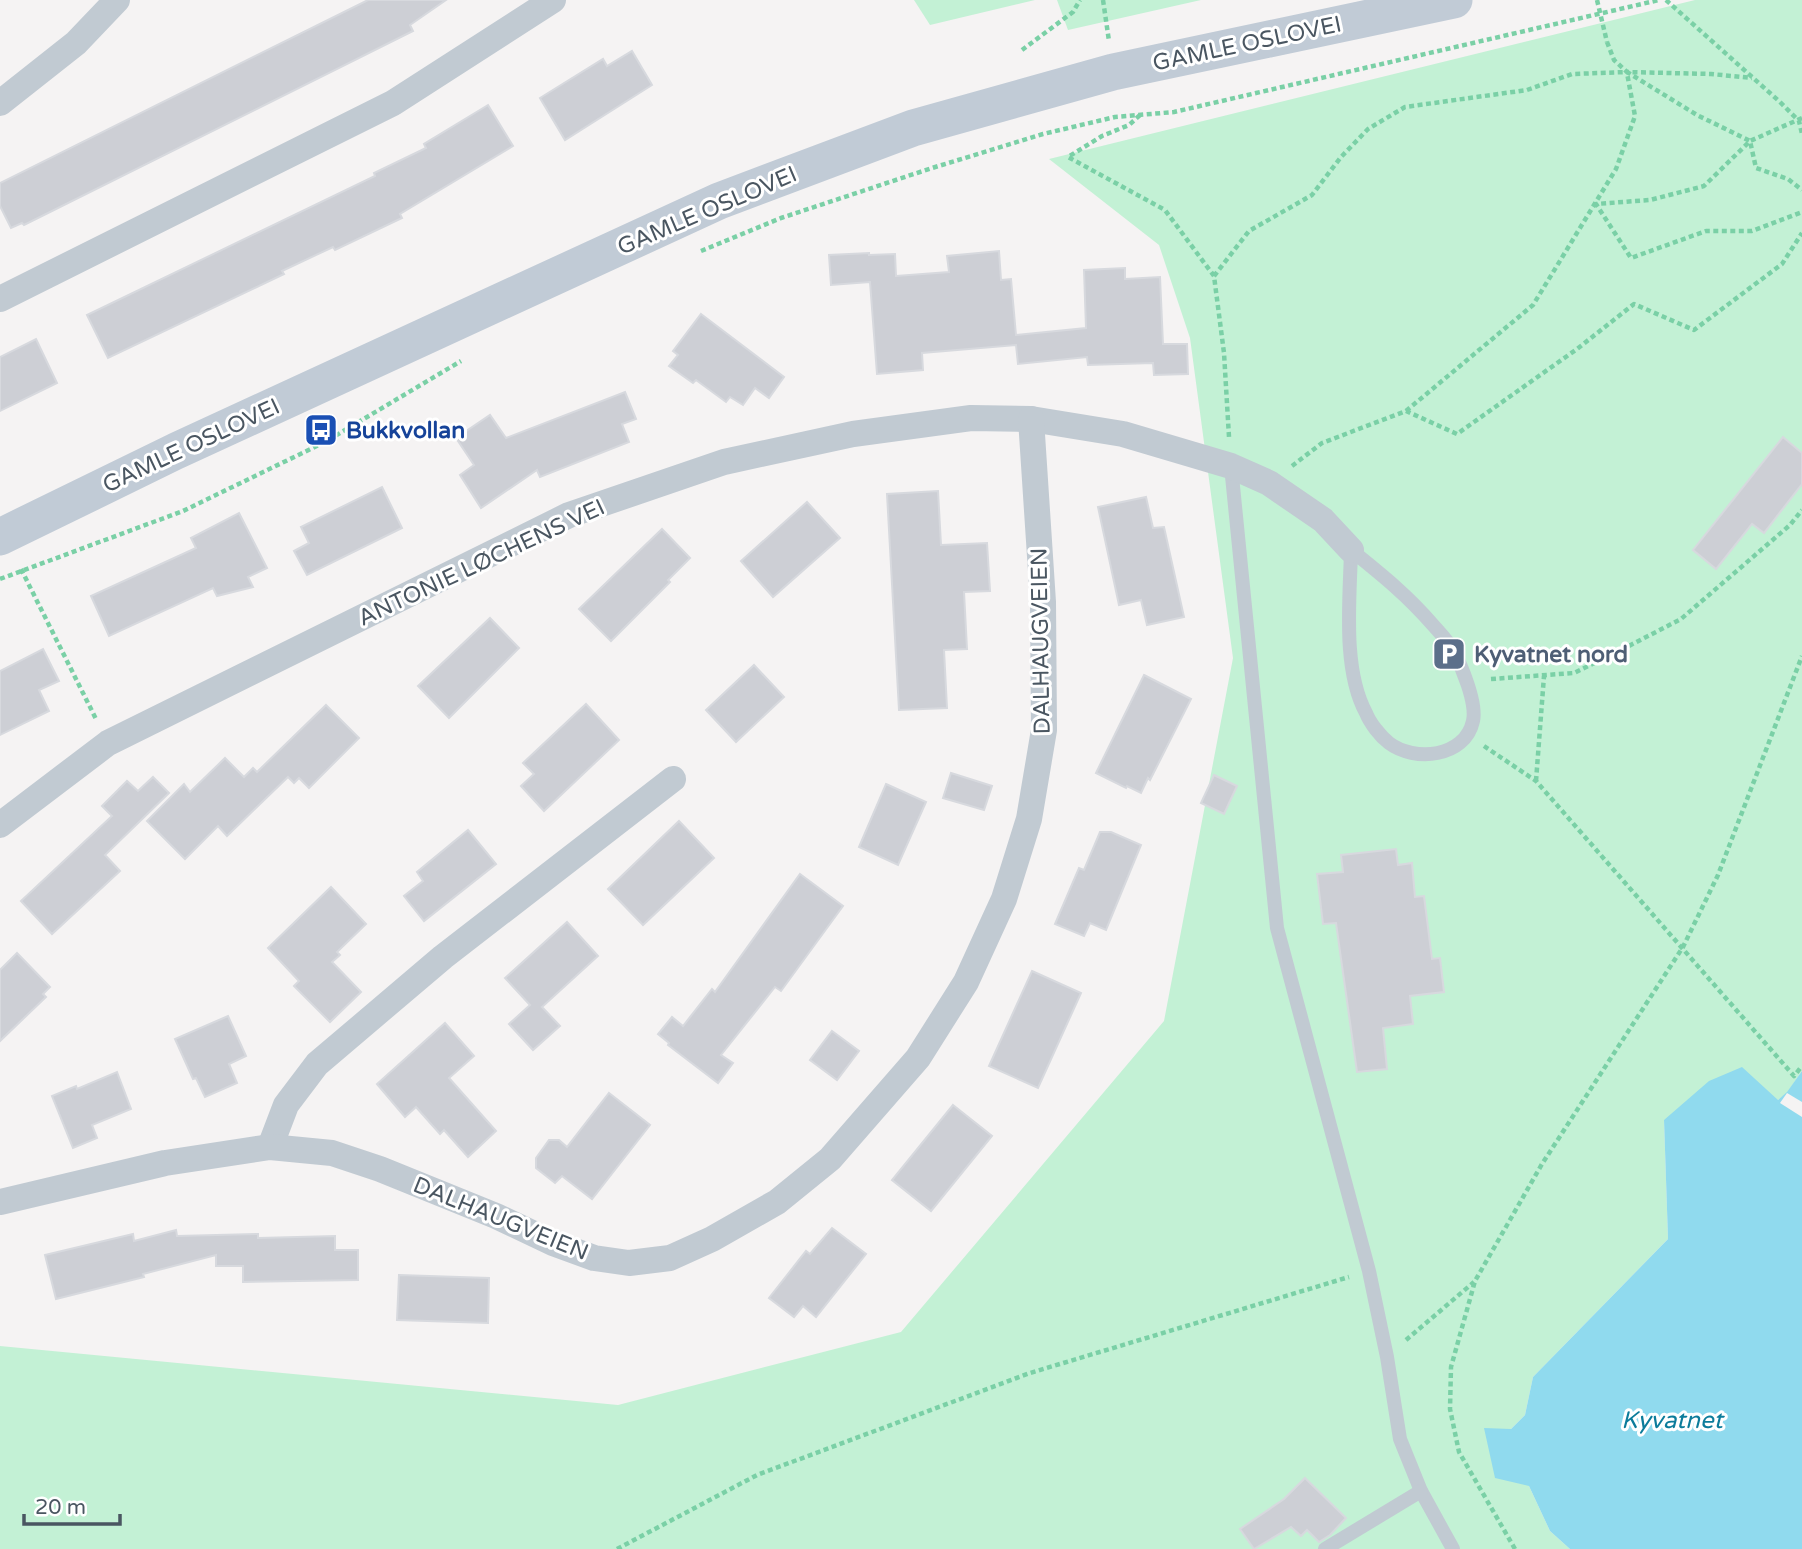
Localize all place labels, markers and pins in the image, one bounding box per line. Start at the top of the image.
bus stop icon: Bukkvollan [302,411,340,449]
place label: Bukkvollan [346,417,465,445]
parking icon: Kyvatnet nord [1430,635,1468,673]
place label: Kyvatnet nord [1474,641,1628,669]

